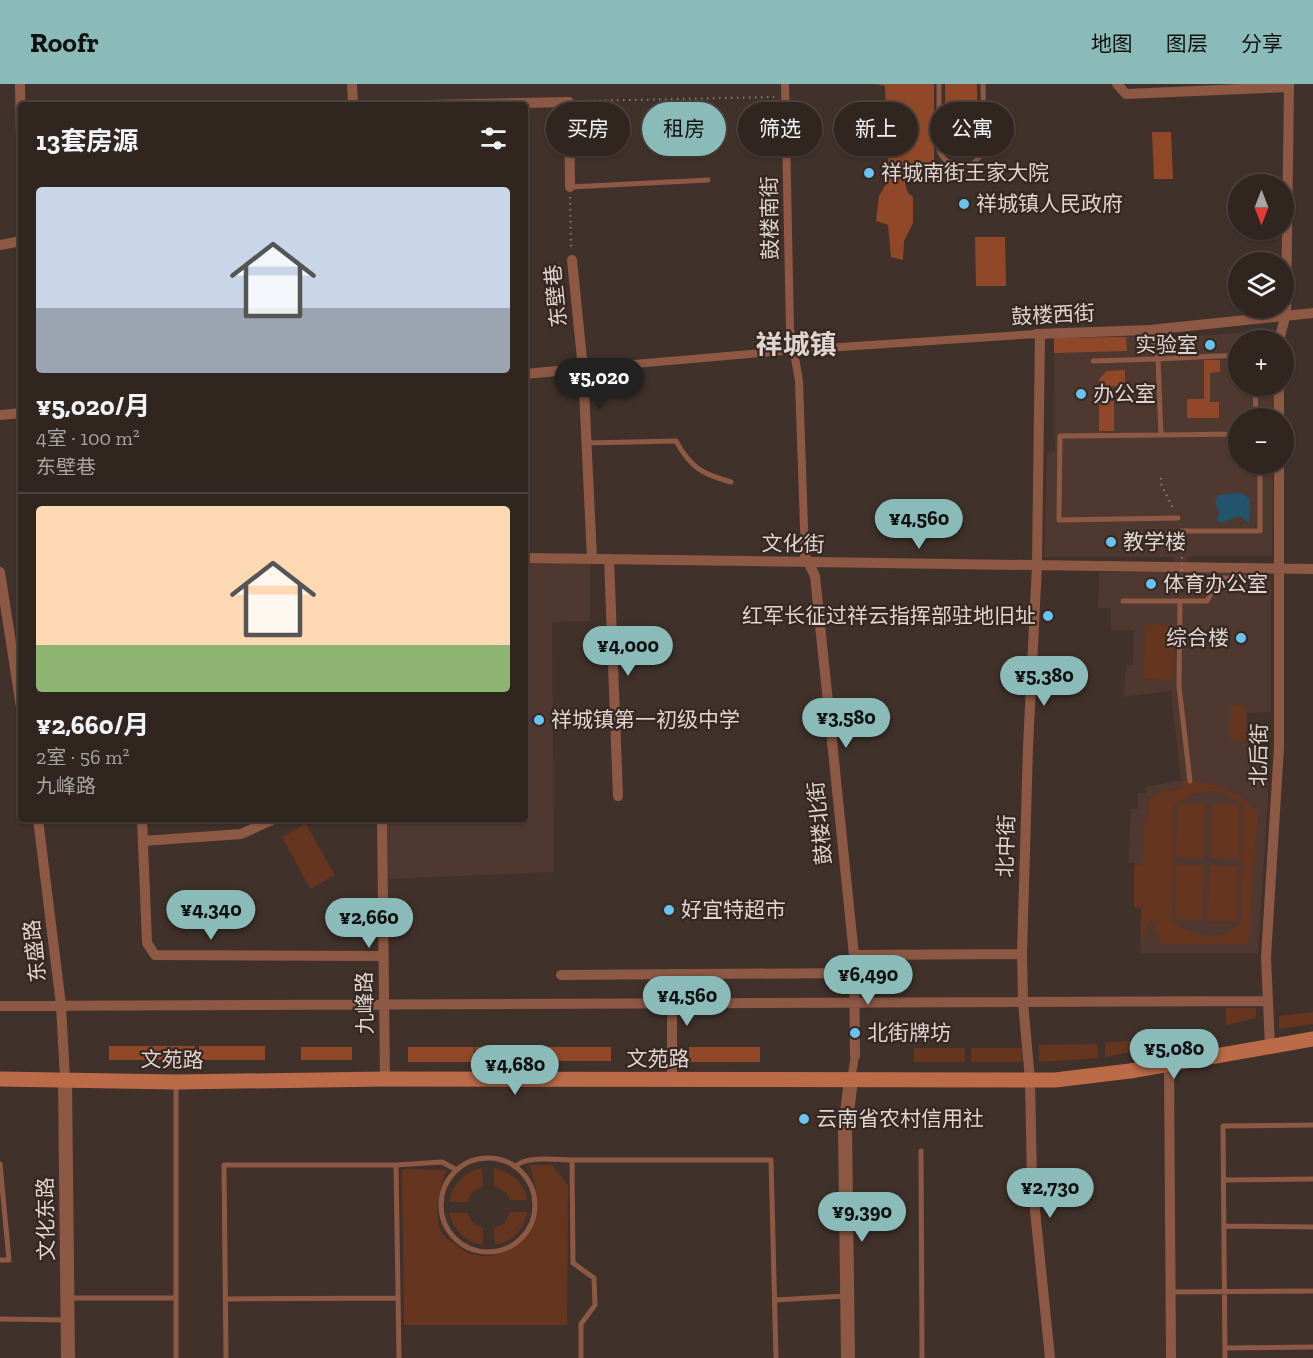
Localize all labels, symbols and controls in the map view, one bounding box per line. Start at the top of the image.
text: Roofr [30,26,99,59]
text: 地图 [1091,31,1133,56]
text: 图层 [1166,31,1208,56]
text: 分享 [1241,31,1283,56]
chip: 买房 [546,102,630,156]
chip: 租房 [642,102,726,156]
chip: 筛选 [738,102,822,156]
chip: 新上 [834,102,918,156]
chip: 公寓 [930,102,1014,156]
icon: filters [477,122,510,155]
text: 13套房源 [36,125,138,157]
place label: 祥城南街王家大院 [881,160,1049,185]
marker: 祥城南街王家大院 [862,166,876,180]
north arrow [1228,174,1294,240]
map controls [1228,174,1294,474]
street label: 鼓楼南街 [756,176,783,260]
place label: 祥城镇人民政府 [976,191,1123,216]
marker: 祥城镇人民政府 [957,197,971,211]
icon: home [219,226,327,334]
button: layers [1228,252,1294,318]
street label: 东壁巷 [540,263,571,329]
street label: 鼓楼西街 [1010,300,1096,329]
district label: 祥城镇 [756,329,837,361]
button: + [1228,330,1294,396]
place label: 实验室 [1135,332,1198,357]
marker: 实验室 [1203,338,1217,352]
pin: ¥5,020 [550,358,648,409]
text: ¥5,020 [569,365,629,389]
place label: 办公室 [1093,381,1156,406]
marker: 办公室 [1074,387,1088,401]
text: ¥5,020/月 [36,390,150,422]
button: − [1228,408,1294,474]
text: 4室 · 100 m² [36,426,140,450]
text: 东壁巷 [36,455,96,479]
pin: ¥4,560 [870,499,968,550]
text: ¥4,560 [889,506,949,530]
place label: 教学楼 [1123,529,1186,554]
street label: 文化街 [761,530,825,557]
marker: 教学楼 [1104,535,1118,549]
icon: home [219,545,327,653]
place label: 体育办公室 [1163,571,1268,596]
marker: 体育办公室 [1144,577,1158,591]
place label: 红军长征过祥云指挥部驻地旧址 [742,603,1036,628]
marker: 红军长征过祥云指挥部驻地旧址 [1041,609,1055,623]
place label: 综合楼 [1166,625,1229,650]
pin: ¥4,000 [579,626,677,677]
marker: 综合楼 [1234,631,1248,645]
text: ¥4,000 [597,633,659,657]
pin: ¥5,380 [995,656,1093,707]
text: ¥5,380 [1014,663,1074,687]
pin: ¥3,580 [797,698,895,749]
text: ¥3,580 [816,705,876,729]
place label: 祥城镇第一初级中学 [551,707,740,732]
text: ¥2,660/月 [36,709,149,741]
marker: 祥城镇第一初级中学 [532,713,546,727]
street label: 北后街 [1245,723,1272,787]
text: 2室 · 56 m² [36,745,129,769]
text: 九峰路 [36,774,96,798]
street label: 鼓楼北街 [803,780,836,866]
street label: 北中街 [992,814,1019,878]
pin: ¥4,340 [162,890,260,941]
text: ¥4,340 [180,897,242,921]
place label: 好宜特超市 [681,897,786,922]
pin: ¥2,660 [320,898,418,949]
marker: 好宜特超市 [662,903,676,917]
text: ¥2,660 [339,905,399,929]
street label: 东盛路 [19,918,50,984]
pin: ¥6,490 [819,955,917,1006]
text: ¥6,490 [838,962,898,986]
street label: 九峰路 [351,971,378,1035]
pin: ¥4,560 [638,976,736,1027]
text: ¥4,560 [657,983,717,1007]
place label: 北街牌坊 [867,1020,951,1045]
marker: 北街牌坊 [848,1026,862,1040]
pin: ¥5,080 [1125,1029,1223,1080]
text: ¥5,080 [1144,1036,1204,1060]
pin: ¥4,680 [466,1045,564,1096]
street label: 文苑路 [140,1046,204,1073]
street label: 文苑路 [627,1046,690,1071]
text: ¥4,680 [485,1052,545,1076]
place label: 云南省农村信用社 [816,1106,984,1131]
marker: 云南省农村信用社 [797,1112,811,1126]
pin: ¥2,730 [1001,1168,1099,1219]
text: ¥2,730 [1021,1175,1079,1199]
street label: 文化东路 [32,1177,59,1261]
pin: ¥9,390 [813,1192,911,1243]
text: ¥9,390 [832,1199,892,1223]

